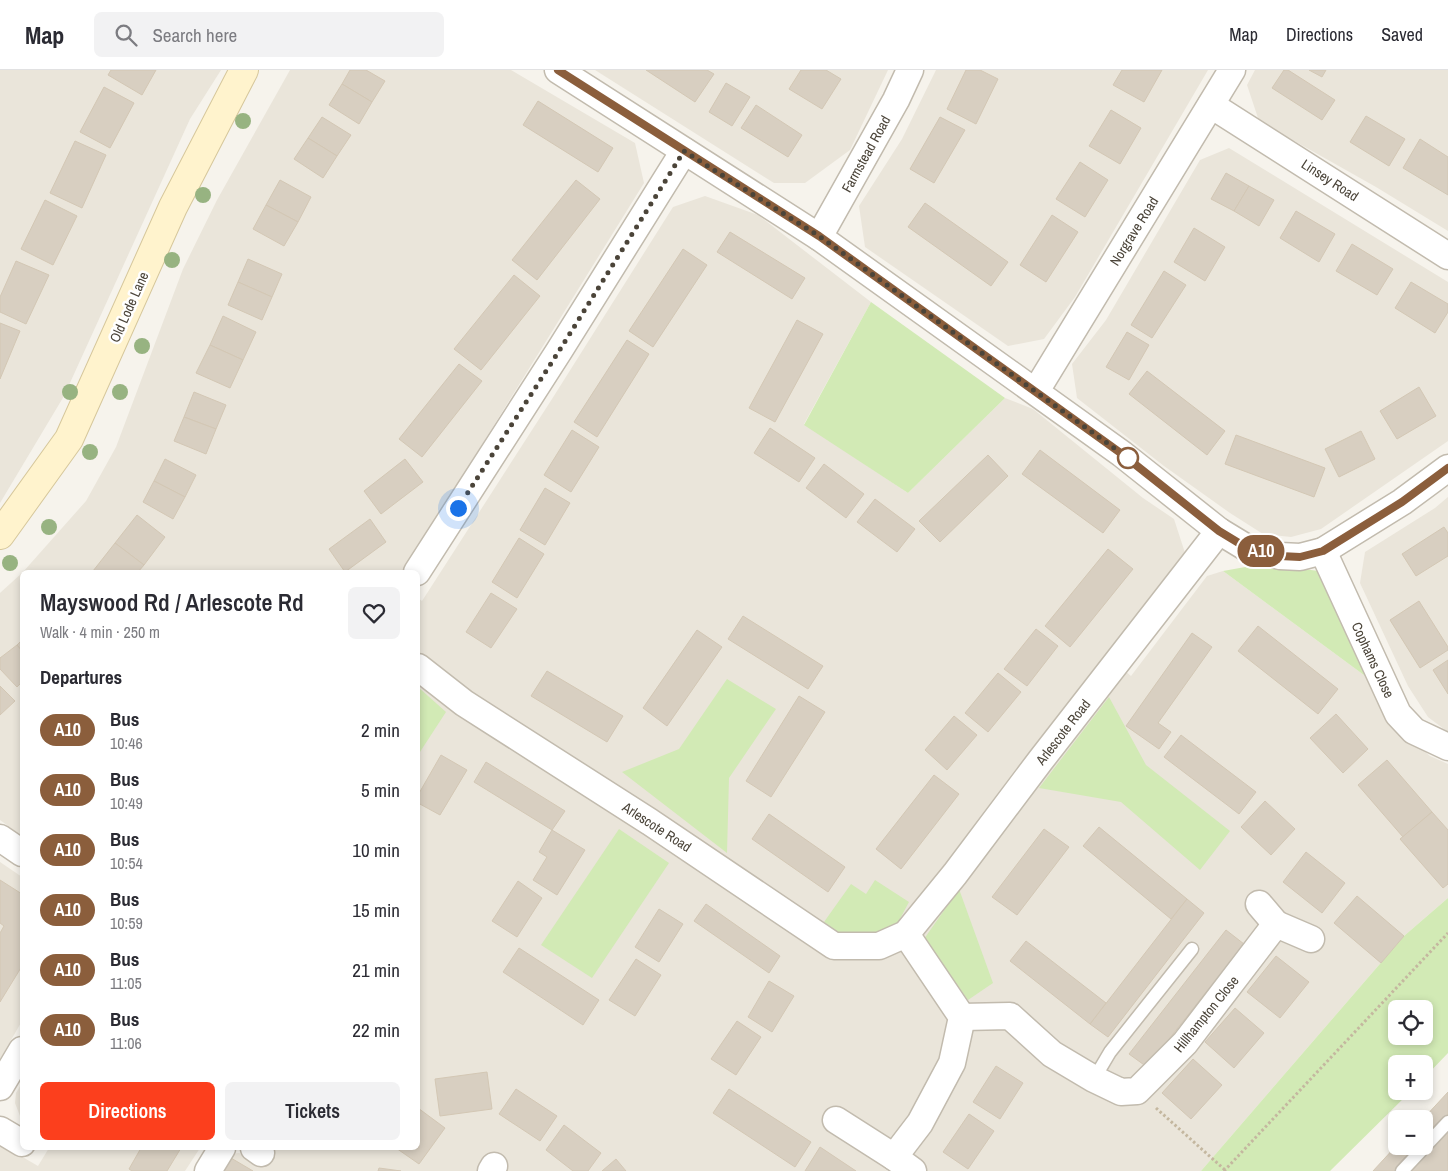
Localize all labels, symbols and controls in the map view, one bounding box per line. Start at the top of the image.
search box [94,12,444,57]
text: Map [25,19,64,51]
icon: search [112,21,140,49]
text: Search here [152,22,237,48]
text: Map [1229,22,1258,47]
text: Directions [1286,22,1353,47]
text: Saved [1381,22,1423,47]
street label: Farmstead Road [838,112,894,196]
street label: Linsey Road [1298,155,1362,205]
street label: Norgrave Road [1106,193,1162,269]
street label: Old Lode Lane [105,269,153,345]
unlabelled marker [1117,447,1139,469]
your location [446,496,471,521]
line badge: A10 [1232,535,1290,567]
text: A10 [1247,538,1275,563]
text: Mayswood Rd / Arlescote Rd [40,586,304,618]
button: heart [348,587,400,639]
street label: Cophams Close [1348,619,1398,701]
text: Walk · 4 min · 250 m [40,621,160,643]
text: Departures [40,664,122,690]
street label: Arlescote Road [1031,696,1094,769]
text: Bus [110,706,139,732]
text: A10 [54,717,81,742]
text: 2 min [361,717,400,743]
text: 10:46 [110,732,143,754]
text: Bus [110,766,139,792]
text: A10 [54,777,81,802]
text: 5 min [361,777,400,803]
text: 10:49 [110,792,143,814]
street label: Arlescote Road [618,798,695,856]
text: Bus [110,826,139,852]
text: A10 [54,837,81,862]
text: 10 min [352,837,400,863]
text: 10:54 [110,852,143,874]
text: Bus [110,886,139,912]
text: A10 [54,897,81,922]
text: 15 min [352,897,400,923]
text: 10:59 [110,912,143,934]
text: Bus [110,946,139,972]
text: A10 [54,957,81,982]
text: 21 min [352,957,400,983]
text: 11:05 [110,972,142,994]
street label: Hillhampton Close [1169,972,1243,1056]
map controls [1388,1000,1433,1155]
button: locate [1388,1000,1433,1045]
text: Bus [110,1006,139,1032]
text: A10 [54,1017,81,1042]
text: 22 min [352,1017,400,1043]
text: 11:06 [110,1032,142,1054]
button: + [1388,1055,1433,1100]
button: Directions [40,1082,215,1140]
button: Tickets [225,1082,400,1140]
button: − [1388,1110,1433,1155]

